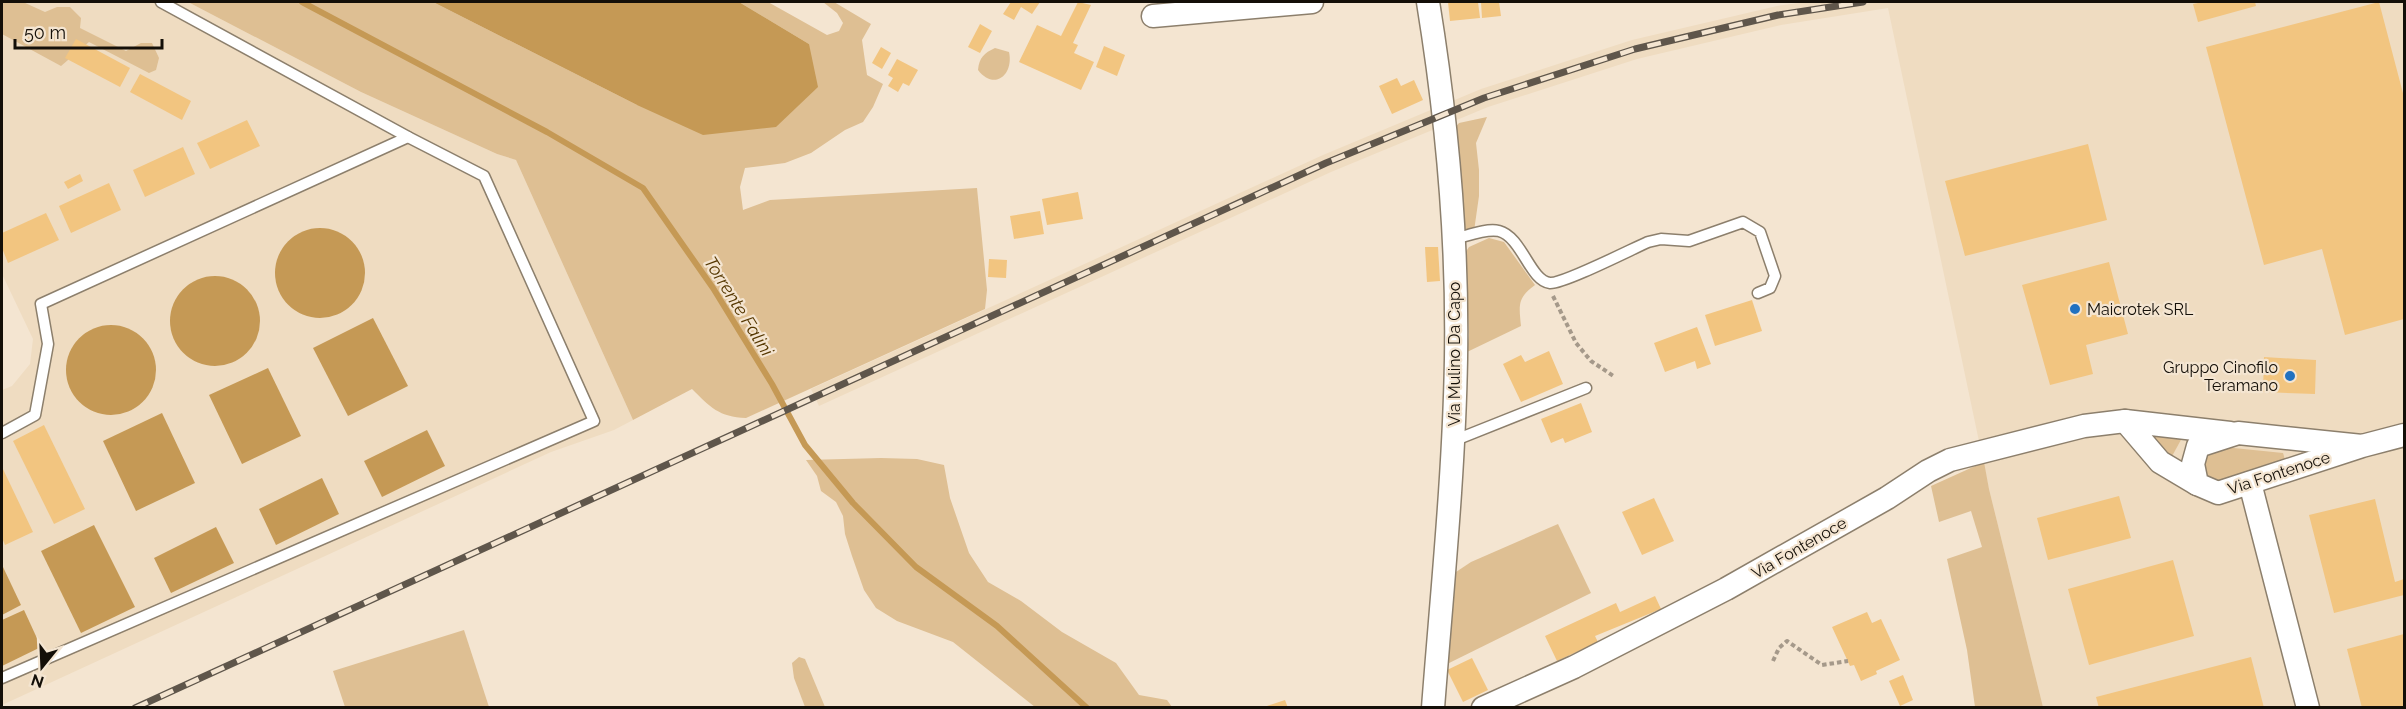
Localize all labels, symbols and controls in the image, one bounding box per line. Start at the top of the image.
scale bar [15,12,162,50]
text: 50 m [24,22,66,43]
water label: Torrente Falini [700,252,779,361]
street label: Via Mulino Da Capo [1445,282,1464,426]
place label: Maicrotek SRL [2087,300,2194,319]
marker: Maicrotek SRL [2068,302,2082,316]
place label: Gruppo Cinofilo Teramano [2163,358,2278,395]
marker: Gruppo Cinofilo Teramano [2283,369,2297,383]
street label: Via Fontenoce [2225,448,2333,498]
street label: Via Fontenoce [1748,513,1850,583]
north arrow [12,637,72,697]
text: N [29,670,46,692]

